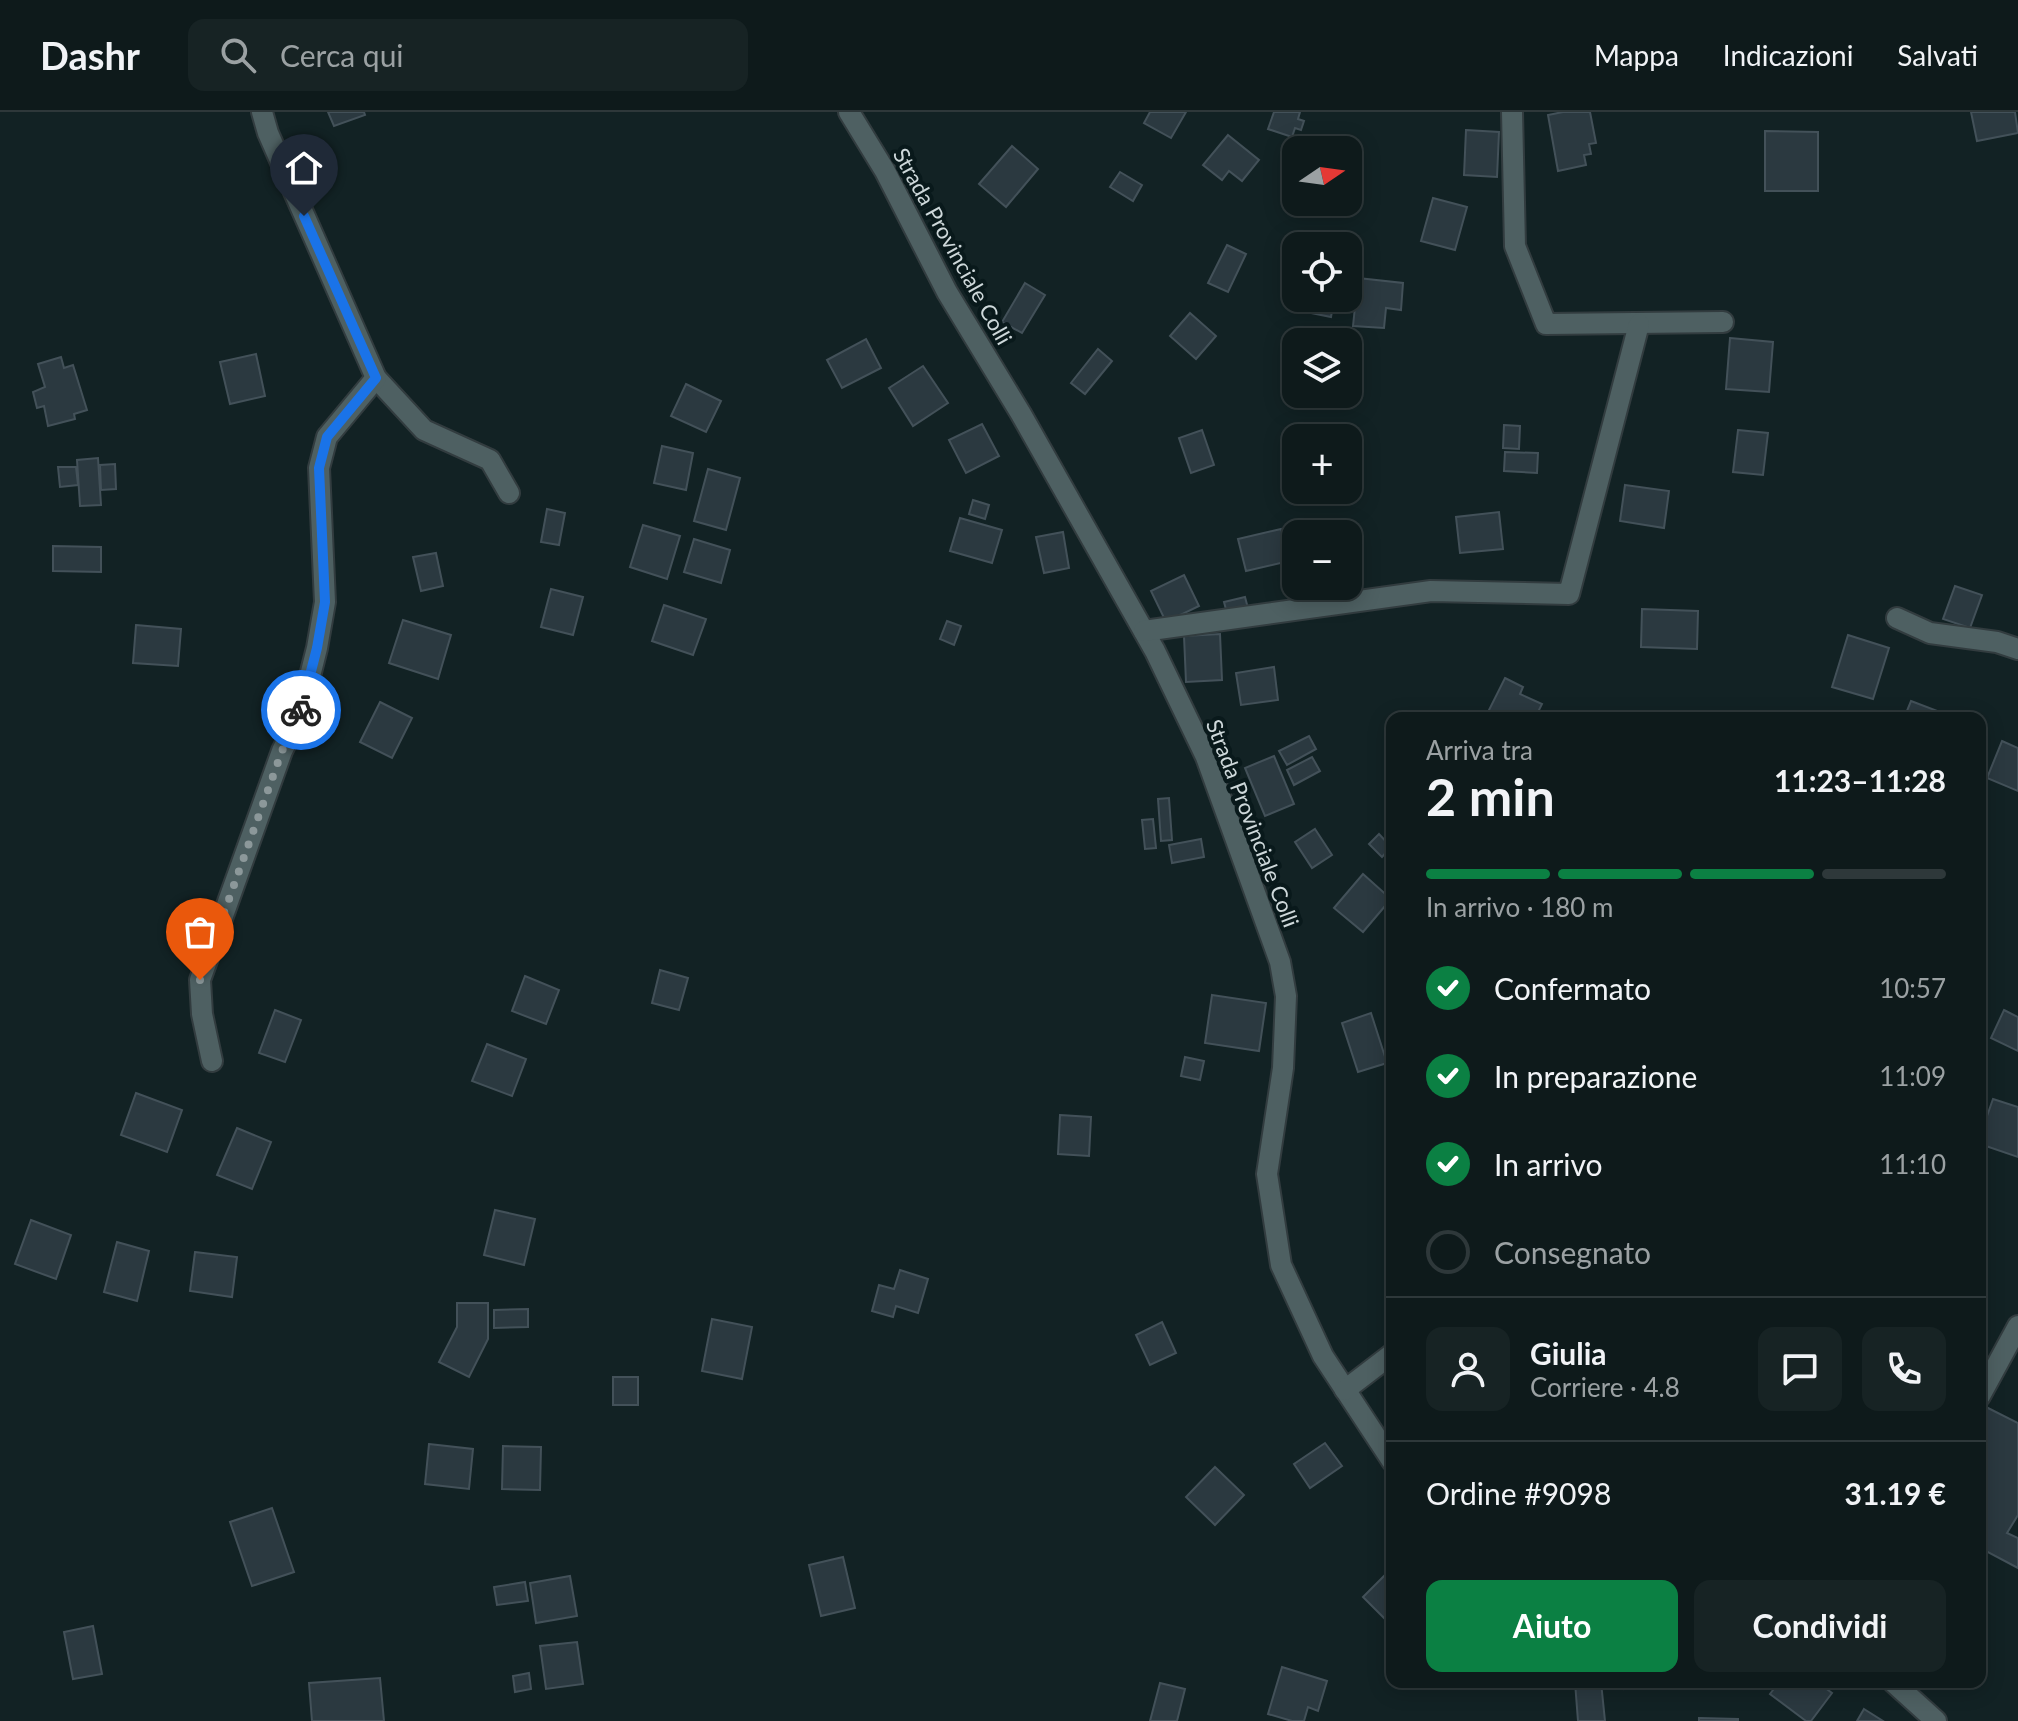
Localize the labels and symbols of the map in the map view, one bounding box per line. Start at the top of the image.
pin [270,134,338,216]
north arrow [1282,136,1362,216]
street label: Strada Provinciale Colli [888,143,1018,349]
courier [261,670,341,750]
street label: Strada Provinciale Colli [1201,715,1305,931]
pin [166,898,234,980]

